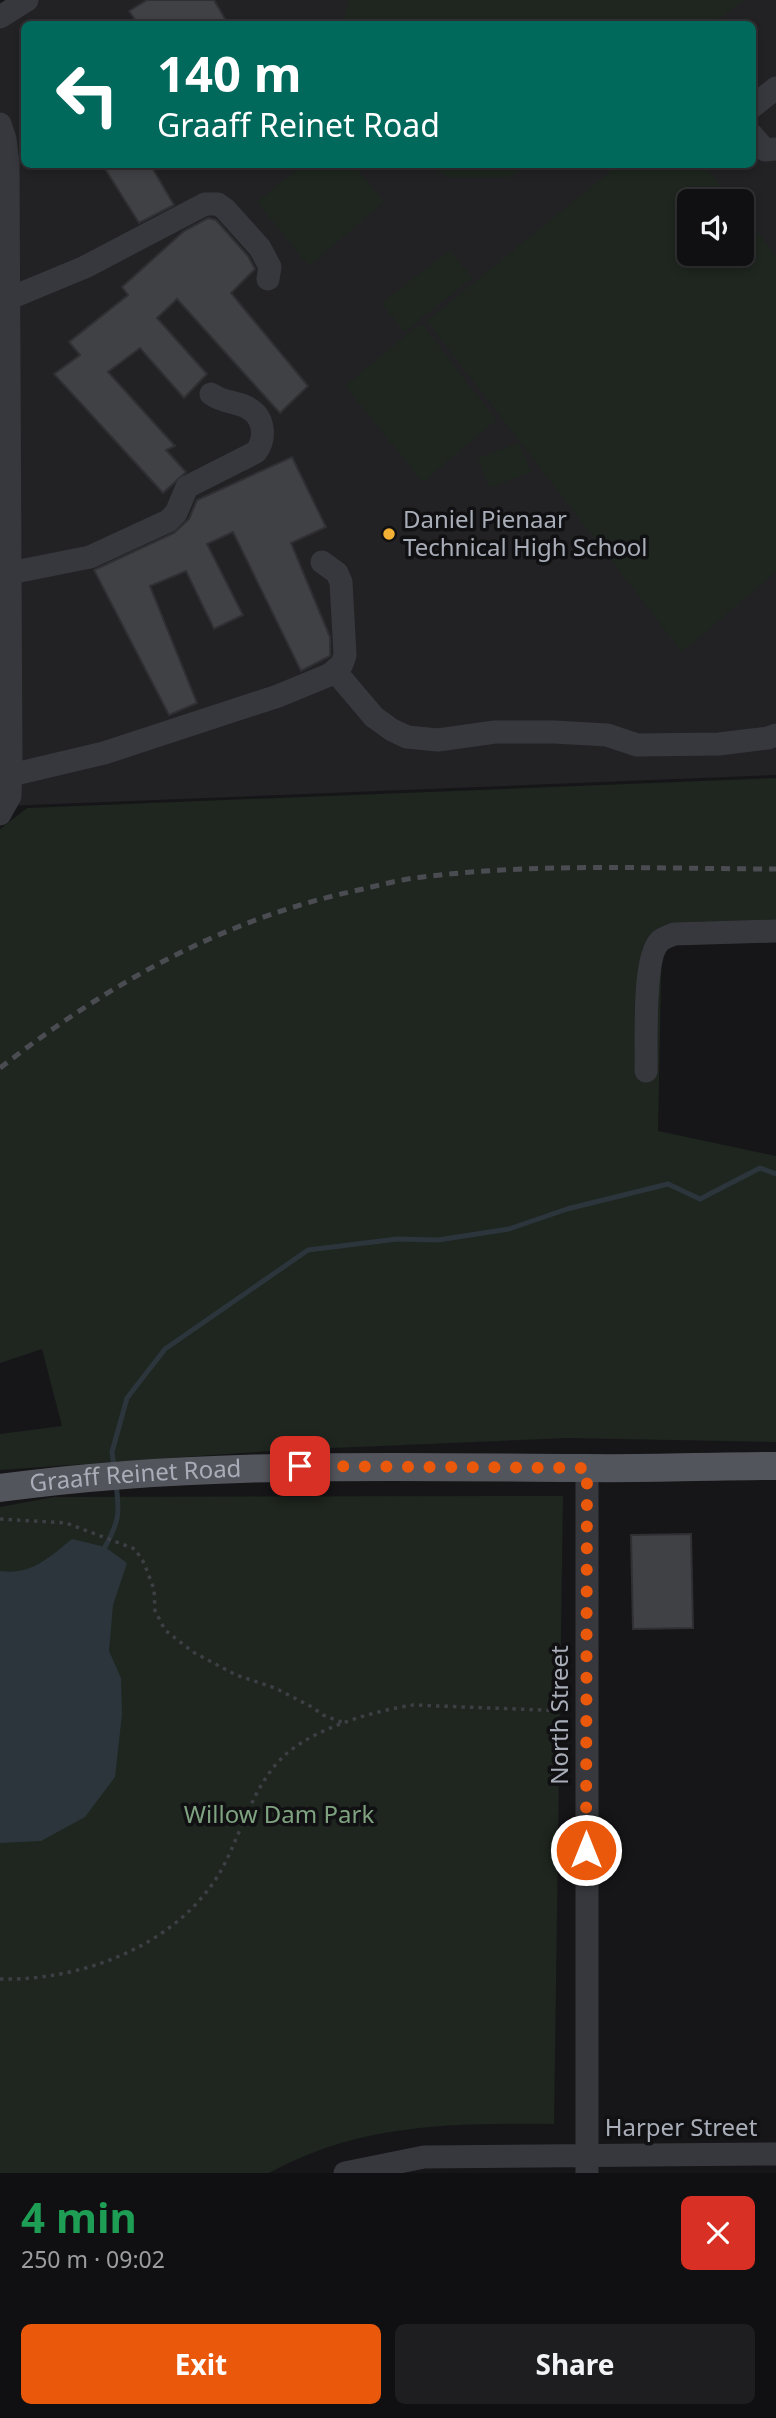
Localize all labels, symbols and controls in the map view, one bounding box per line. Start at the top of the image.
text: 140 m [157,40,302,106]
icon: left [42,49,133,140]
text: Graaff Reinet Road [157,103,440,146]
map controls [677,189,754,266]
button: sound [677,189,754,266]
place label: Daniel Pienaar Technical High School [403,502,648,563]
marker: Daniel Pienaar Technical High School [381,526,397,542]
pin [270,1436,330,1496]
icon: arrive [281,1447,319,1485]
street label: Graaff Reinet Road [28,1451,242,1499]
street label: North Street [542,1645,575,1785]
park label: Willow Dam Park [184,1797,374,1830]
position arrow [549,1813,623,1887]
street label: Harper Street [605,2110,758,2143]
text: 4 min [21,2188,137,2245]
button: close [681,2196,755,2270]
text: 250 m · 09:02 [21,2243,165,2275]
button: Exit [21,2324,381,2404]
button: Share [395,2324,755,2404]

